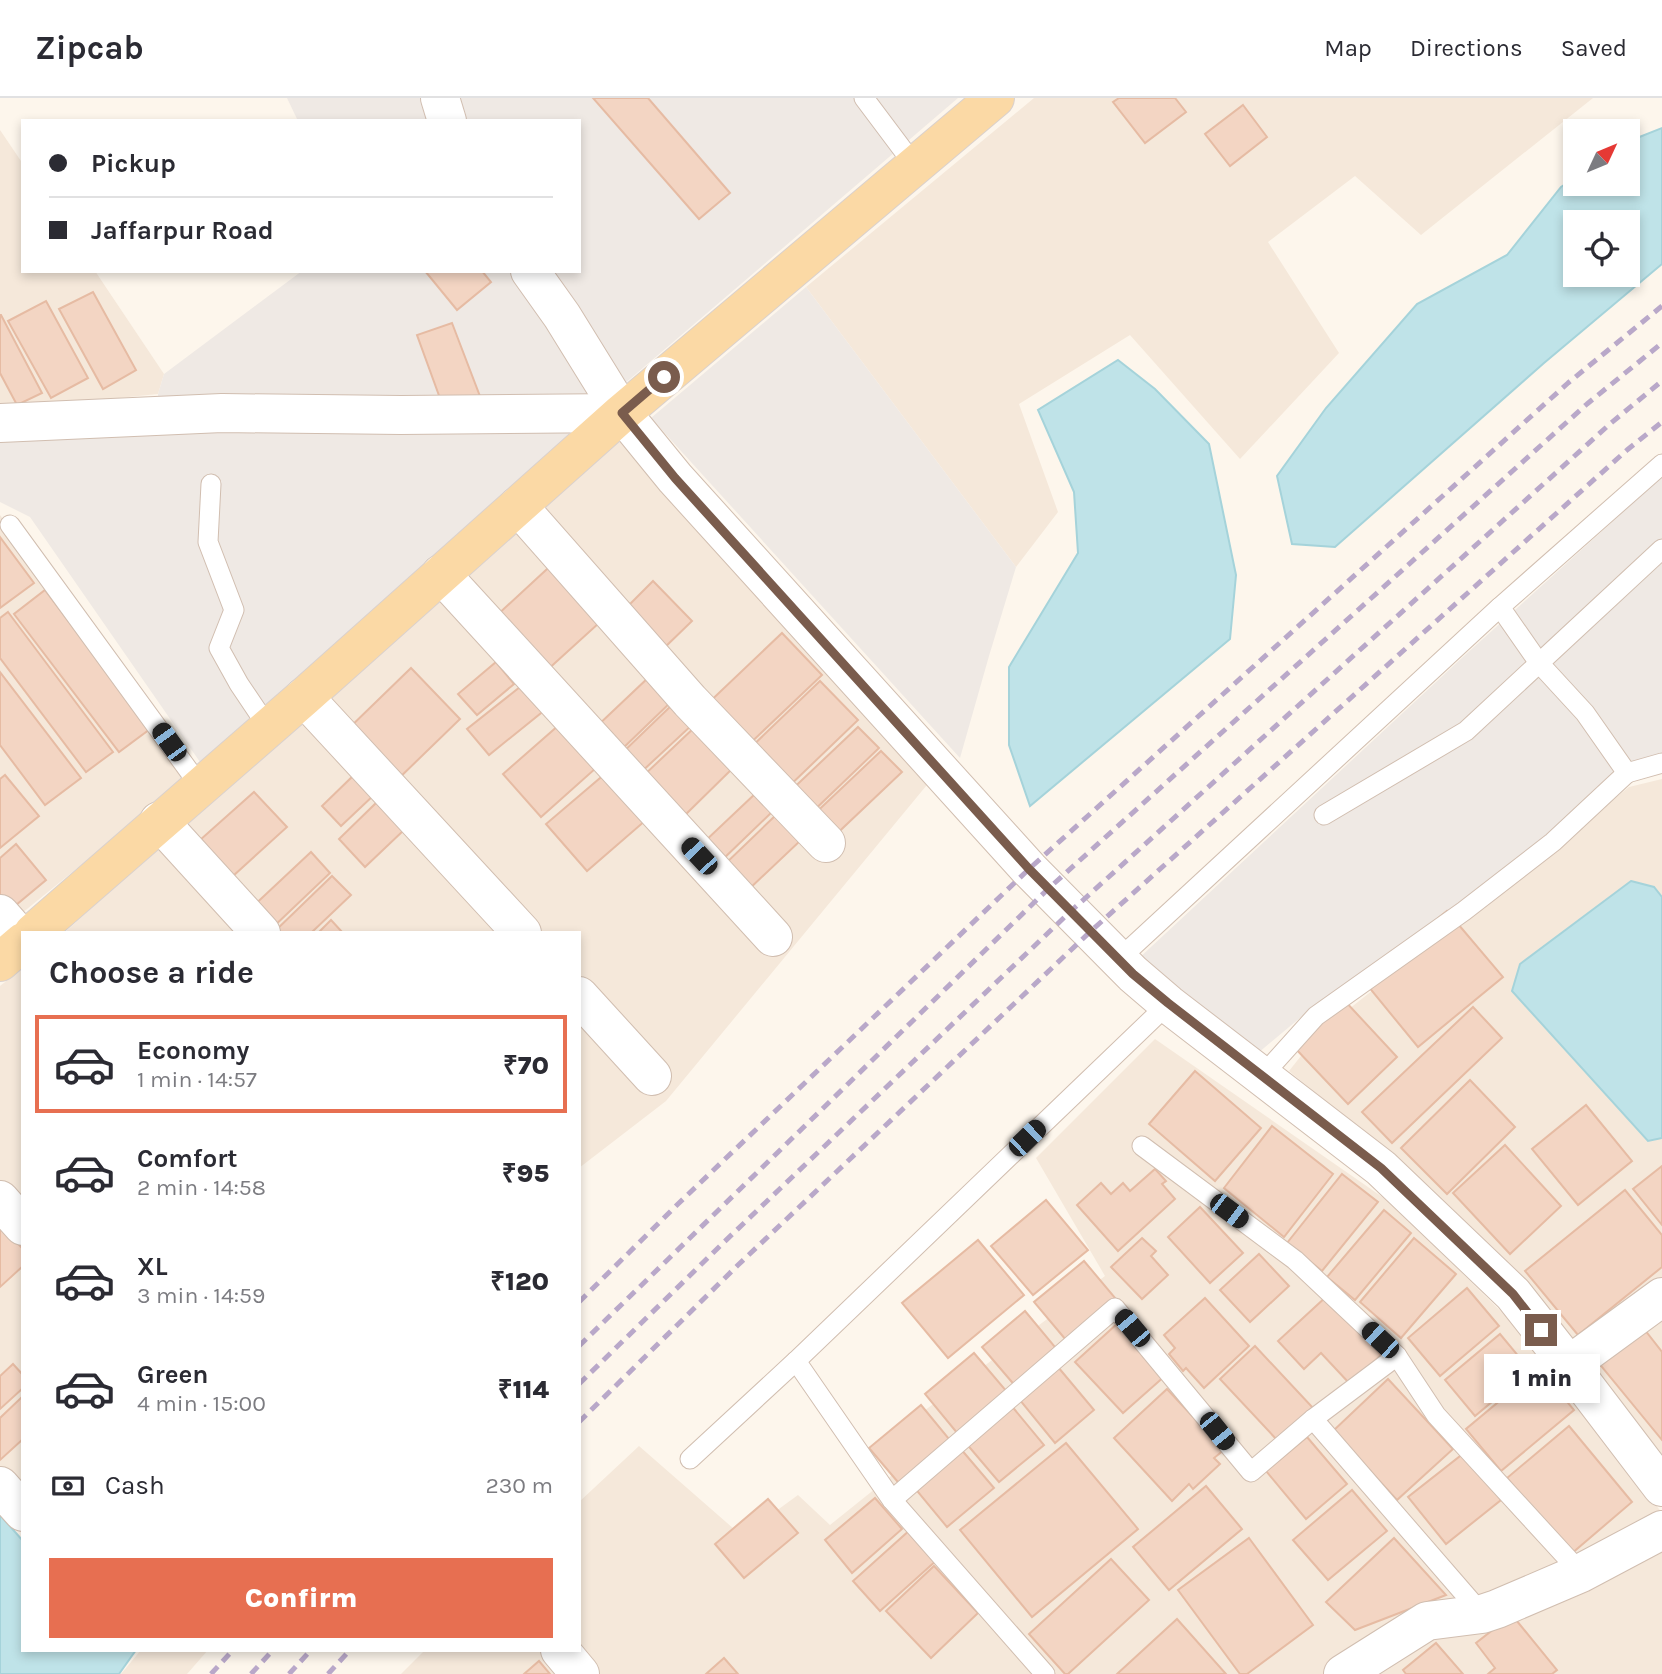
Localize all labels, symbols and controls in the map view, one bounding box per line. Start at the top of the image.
text: Zipcab [35,29,144,67]
text: Map [1324,34,1372,62]
text: Directions [1410,34,1523,62]
text: Saved [1561,34,1627,62]
north arrow [1563,119,1640,196]
map controls [1563,119,1640,287]
text: Pickup [91,148,176,179]
button: locate [1563,210,1640,287]
text: Jaffarpur Road [91,215,274,246]
route start [648,361,680,393]
car [149,719,190,765]
car [677,833,722,879]
text: Choose a ride [49,954,254,991]
icon: car [53,1033,116,1096]
text: Economy [137,1035,249,1066]
text: ₹70 [503,1050,549,1081]
text: 1 min · 14:57 [137,1066,257,1093]
car [1005,1116,1050,1160]
icon: car [53,1141,116,1204]
text: Comfort [137,1143,238,1174]
text: ₹95 [502,1158,549,1189]
text: 2 min · 14:58 [137,1174,266,1201]
car [1206,1190,1253,1232]
icon: car [53,1249,116,1312]
text: XL [137,1251,168,1282]
text: ₹120 [490,1266,549,1297]
text: 3 min · 14:59 [137,1282,265,1309]
car [1111,1305,1154,1351]
route end [1525,1314,1557,1346]
car [1358,1318,1403,1362]
callout: 1 min [1483,1354,1599,1404]
icon: car [53,1357,116,1420]
text: Green [137,1359,209,1390]
text: 1 min [1512,1365,1572,1392]
text: ₹114 [498,1374,549,1405]
text: 4 min · 15:00 [137,1390,266,1417]
car [1196,1408,1239,1454]
icon: cash [49,1467,87,1505]
text: Cash [105,1470,165,1501]
text: 230 m [485,1472,553,1499]
button: Confirm [49,1558,553,1638]

